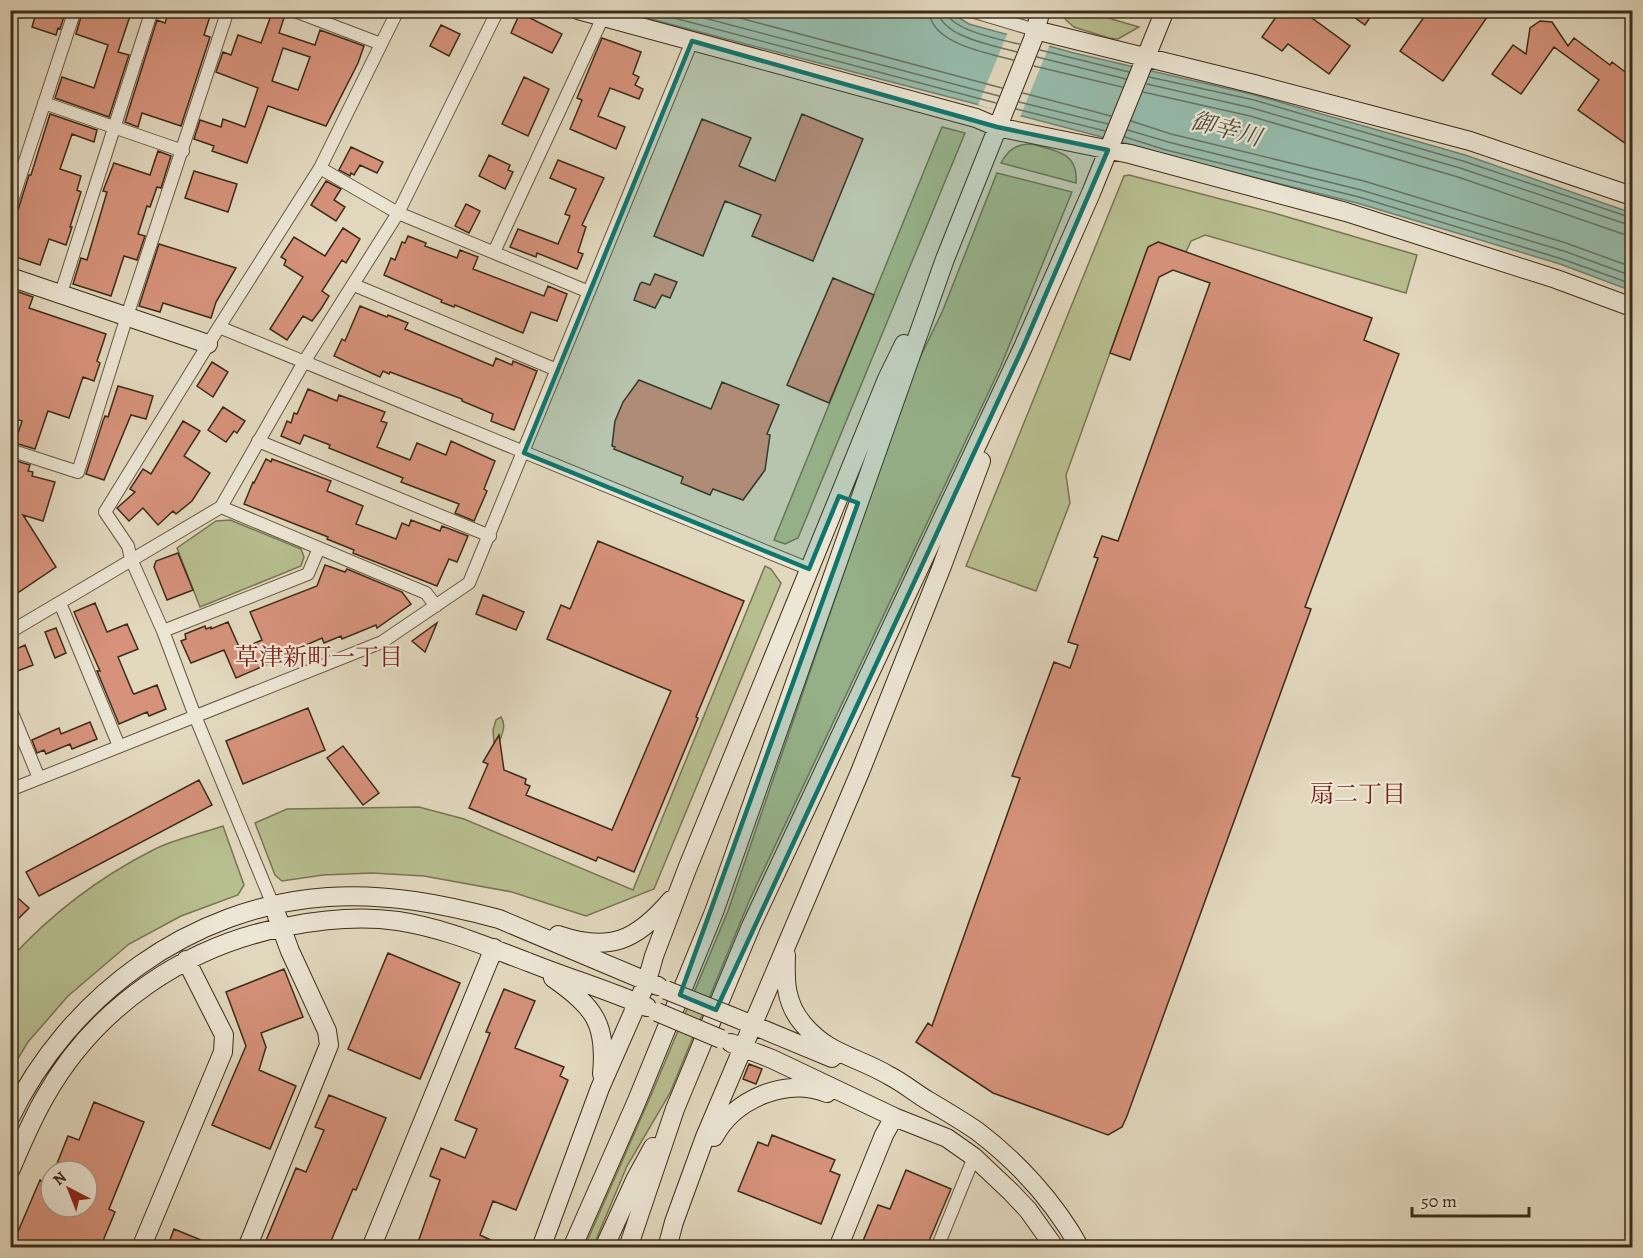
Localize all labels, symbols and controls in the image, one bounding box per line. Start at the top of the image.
water label: 御幸川 [1187,104,1268,155]
district label: 草津新町一丁目 [235,641,403,673]
district label: 扇二丁目 [1310,778,1406,810]
north arrow [39,1159,99,1219]
text: N [48,1166,72,1191]
scale bar [1412,1180,1529,1218]
text: 50 m [1421,1189,1457,1213]

